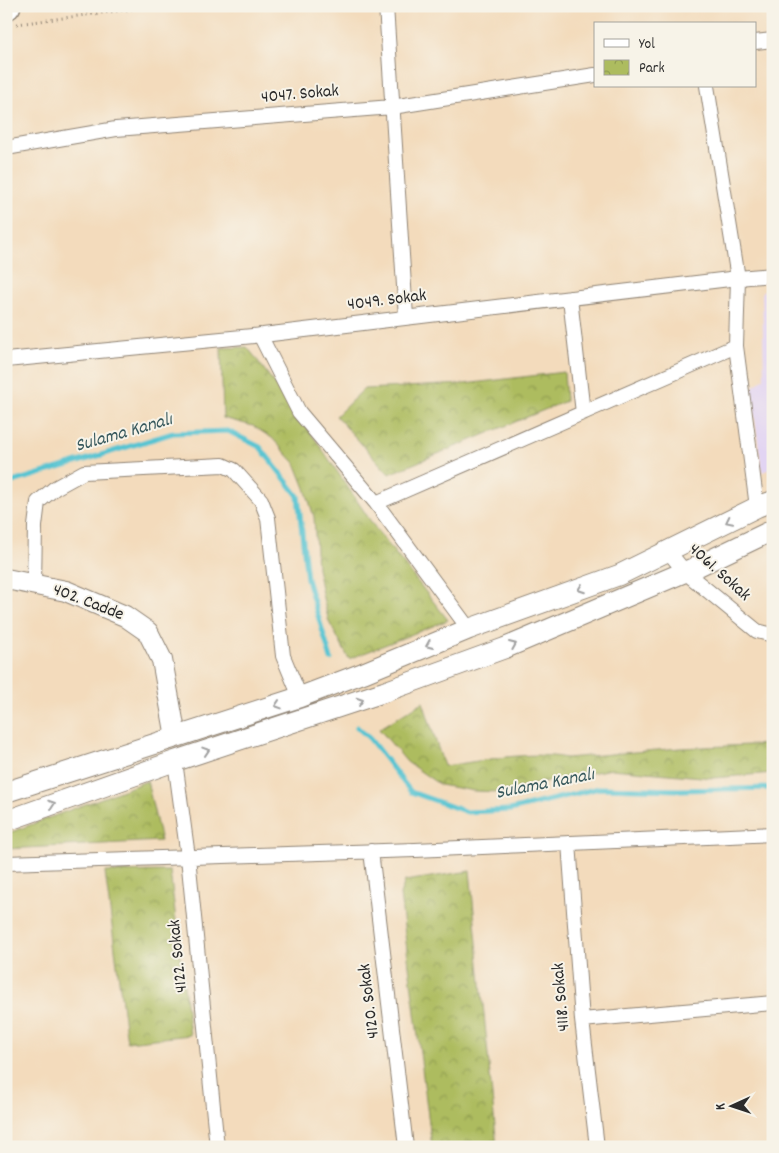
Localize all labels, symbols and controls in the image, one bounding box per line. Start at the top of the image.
legend [594,22,756,88]
text: Yol [639,34,655,56]
text: Park [639,58,665,80]
street label: 4047. Sokak [260,79,340,111]
street label: 4049. Sokak [346,284,428,318]
water label: Sulama Kanalı [72,407,177,461]
one-way arrow [725,515,734,525]
street label: 4061. Sokak [682,538,756,608]
street label: 402. Cadde [49,578,127,628]
one-way arrow [577,583,586,593]
one-way arrow [425,639,434,650]
one-way arrow [508,640,517,651]
one-way arrow [355,696,364,706]
one-way arrow [274,699,282,709]
one-way arrow [201,747,209,757]
water label: Sulama Kanalı [493,762,598,808]
one-way arrow [47,800,56,810]
street label: 4122. Sokak [163,918,195,994]
street label: 4120. Sokak [353,962,387,1040]
street label: 4118. Sokak [547,962,577,1032]
north arrow [706,1080,756,1130]
text: K [711,1102,731,1110]

